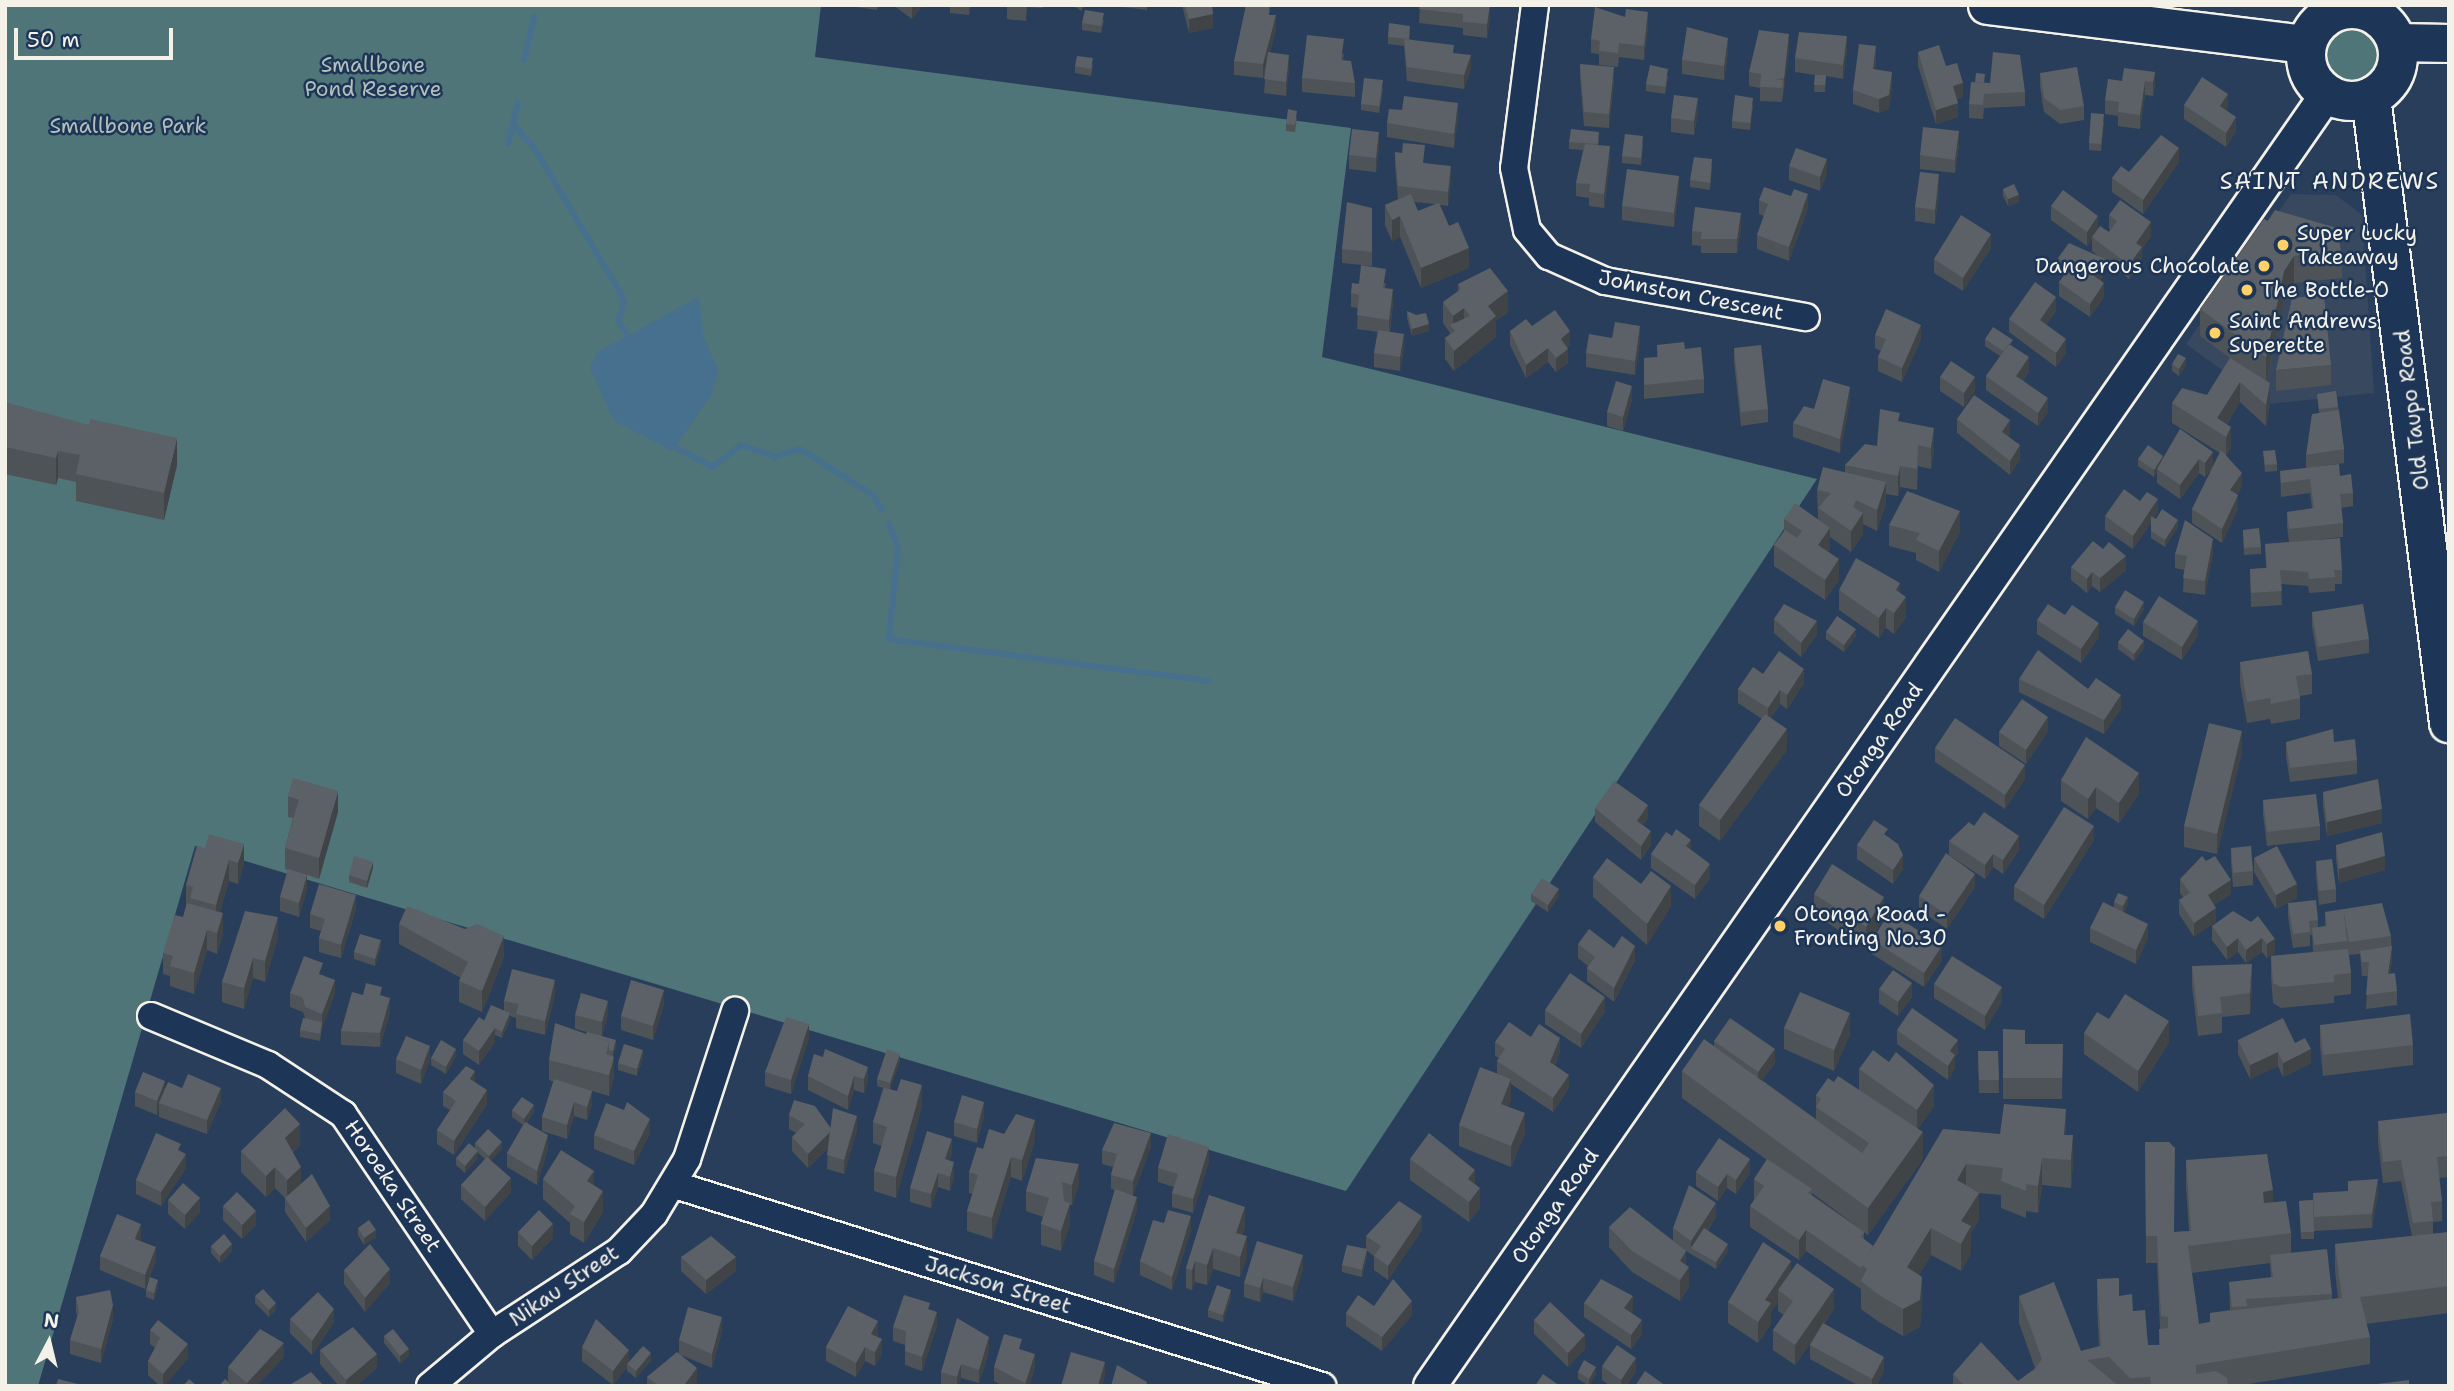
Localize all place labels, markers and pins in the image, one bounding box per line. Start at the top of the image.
place label: Super Lucky Takeaway [2297,220,2417,270]
marker: Super Lucky Takeaway [2275,237,2291,253]
place label: Dangerous Chocolate [2035,253,2250,279]
marker: Dangerous Chocolate [2256,258,2272,274]
place label: The Bottle-O [2261,277,2389,303]
marker: The Bottle-O [2239,282,2255,298]
place label: Saint Andrews Superette [2229,308,2378,358]
marker: Saint Andrews Superette [2207,325,2223,341]
place label: Otonga Road - Fronting No.30 [1794,901,1947,951]
marker: Otonga Road - Fronting No.30 [1772,918,1788,934]

